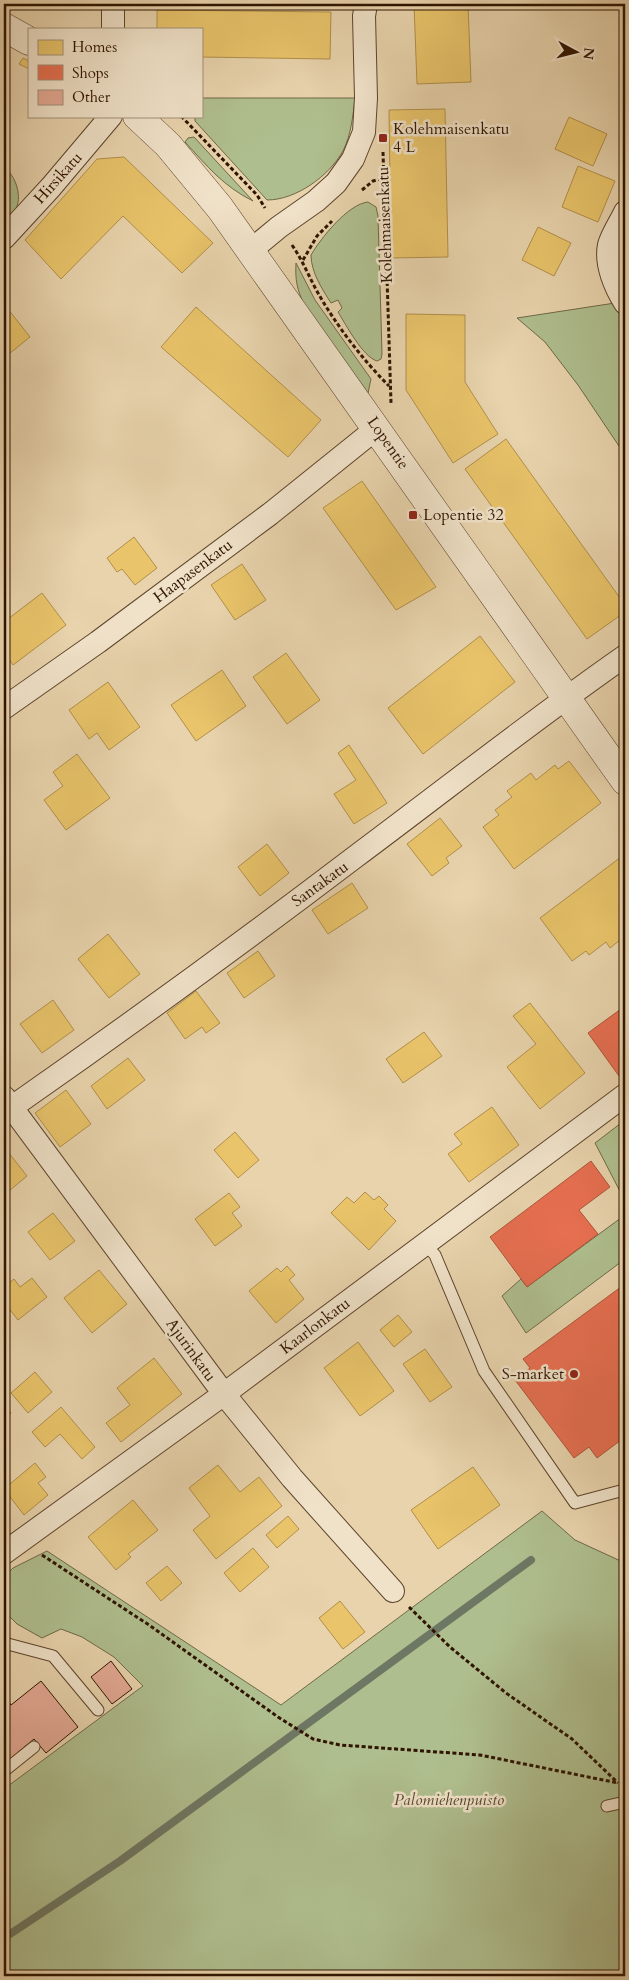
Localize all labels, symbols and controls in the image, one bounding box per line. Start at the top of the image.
legend [28,28,202,118]
north arrow [552,28,602,78]
text: Homes [72,37,117,57]
text: N [578,46,599,61]
text: Shops [72,63,109,83]
text: Other [72,87,111,107]
place label: Kolehmaisenkatu 4 L [393,118,510,158]
marker: Kolehmaisenkatu 4 L [377,132,389,144]
street label: Hirsikatu [29,147,87,209]
street label: Kolehmaisenkatu [372,166,398,284]
street label: Lopentie [362,412,414,474]
place label: Lopentie 32 [423,504,504,526]
marker: Lopentie 32 [407,509,419,521]
street label: Haapasenkatu [149,534,237,608]
street label: Santakatu [287,856,353,912]
street label: Kaarlonkatu [275,1292,355,1360]
street label: Ajurinkatu [161,1314,222,1386]
place label: S-market [502,1363,564,1385]
marker: S-market [568,1368,580,1380]
park label: Palomiehenpuisto [394,1789,505,1811]

